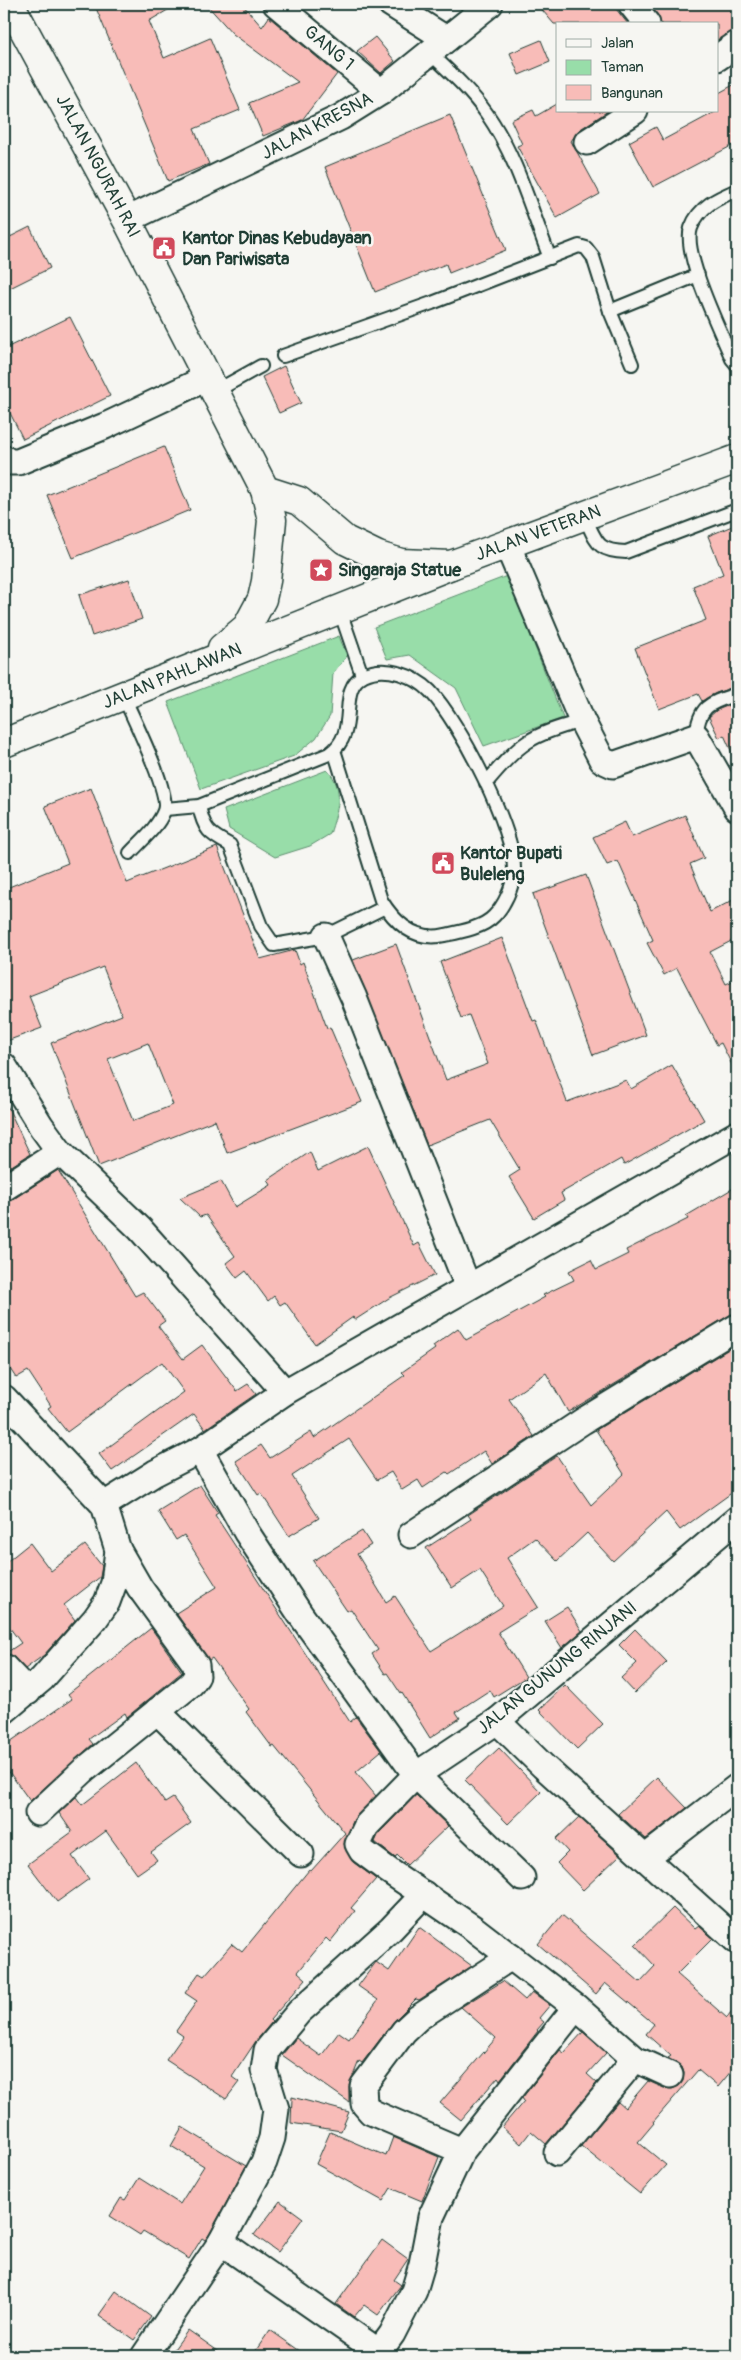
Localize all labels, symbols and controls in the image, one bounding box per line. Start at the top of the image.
street label: GANG 1 [299,20,359,76]
legend [556,22,718,112]
text: Jalan [601,34,634,53]
text: Taman [601,58,644,77]
text: Bangunan [601,84,663,103]
street label: JALAN KRESNA [257,87,377,165]
street label: JALAN NGURAH RAI [51,90,145,242]
place label: Kantor Dinas Kebudayaan Dan Pariwisata [182,227,372,271]
public building icon: Kantor Dinas Kebudayaan Dan Pariwisata [151,235,177,261]
street label: JALAN VETERAN [472,500,604,566]
place icon: Singaraja Statue [308,557,334,583]
place label: Singaraja Statue [338,559,462,582]
street label: JALAN PAHLAWAN [99,638,245,714]
place label: Kantor Bupati Buleleng [460,842,562,886]
public building icon: Kantor Bupati Buleleng [430,850,456,876]
street label: JALAN GUNUNG RINJANI [472,1596,642,1740]

